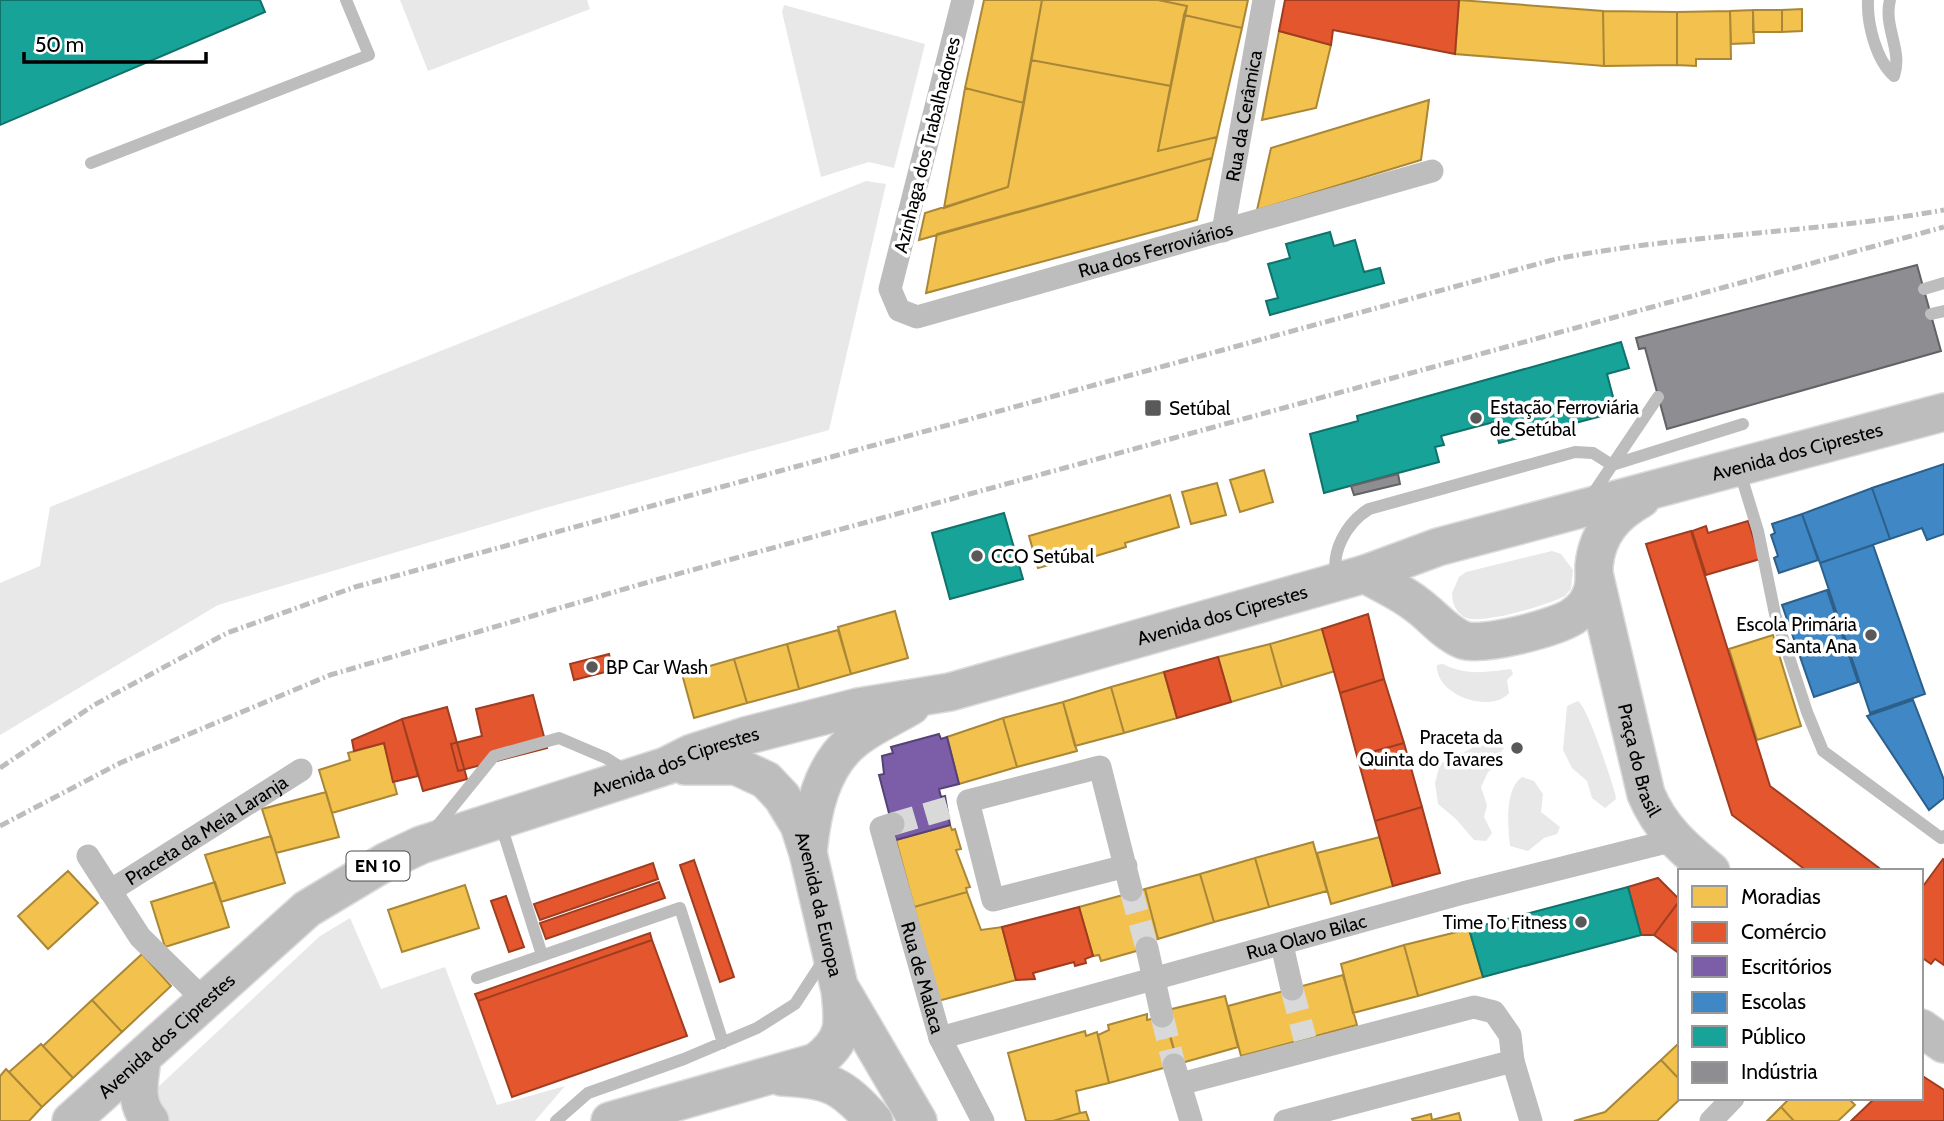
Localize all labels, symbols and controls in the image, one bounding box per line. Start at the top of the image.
scale bar [24,21,206,65]
text: 50 m [35,32,84,57]
street label: Azinhaga dos Trabalhadores [889,34,965,256]
street label: Rua da Cerâmica [1220,48,1266,183]
street label: Rua dos Ferroviários [1075,217,1235,282]
place label: Estação Ferroviária de Setúbal [1490,396,1639,441]
place label: Setúbal [1169,397,1231,420]
marker: Setúbal [1143,398,1163,418]
marker: Estação Ferroviária de Setúbal [1468,410,1484,426]
street label: Avenida dos Ciprestes [1709,417,1885,485]
place label: CCO Setúbal [991,545,1095,568]
marker: CCO Setúbal [969,548,985,564]
street label: Avenida dos Ciprestes [1134,579,1310,650]
place label: Escola Primária Santa Ana [1736,613,1857,658]
marker: Escola Primária Santa Ana [1863,627,1879,643]
place label: BP Car Wash [606,656,708,679]
marker: BP Car Wash [584,659,600,675]
street label: Praça do Brasil [1613,701,1667,821]
street label: Avenida dos Ciprestes [589,721,761,801]
place label: Praceta da Quinta do Tavares [1359,726,1503,771]
marker: Praceta da Quinta do Tavares [1509,740,1525,756]
street label: Praceta da Meia Laranja [121,770,292,890]
street label: Avenida da Europa [790,829,848,979]
road number: EN 10 [346,852,410,880]
legend [1678,869,1923,1100]
text: Moradias [1741,884,1821,909]
street label: Rua Olavo Bilac [1243,909,1369,964]
place label: Time To Fitness [1443,911,1567,934]
marker: Time To Fitness [1573,914,1589,930]
street label: Rua de Malaca [896,919,950,1036]
text: Comércio [1741,919,1826,944]
text: Escritórios [1741,954,1832,979]
street label: Avenida dos Ciprestes [93,968,239,1103]
text: Escolas [1741,989,1806,1014]
text: Público [1741,1024,1806,1049]
text: Indústria [1741,1059,1818,1084]

